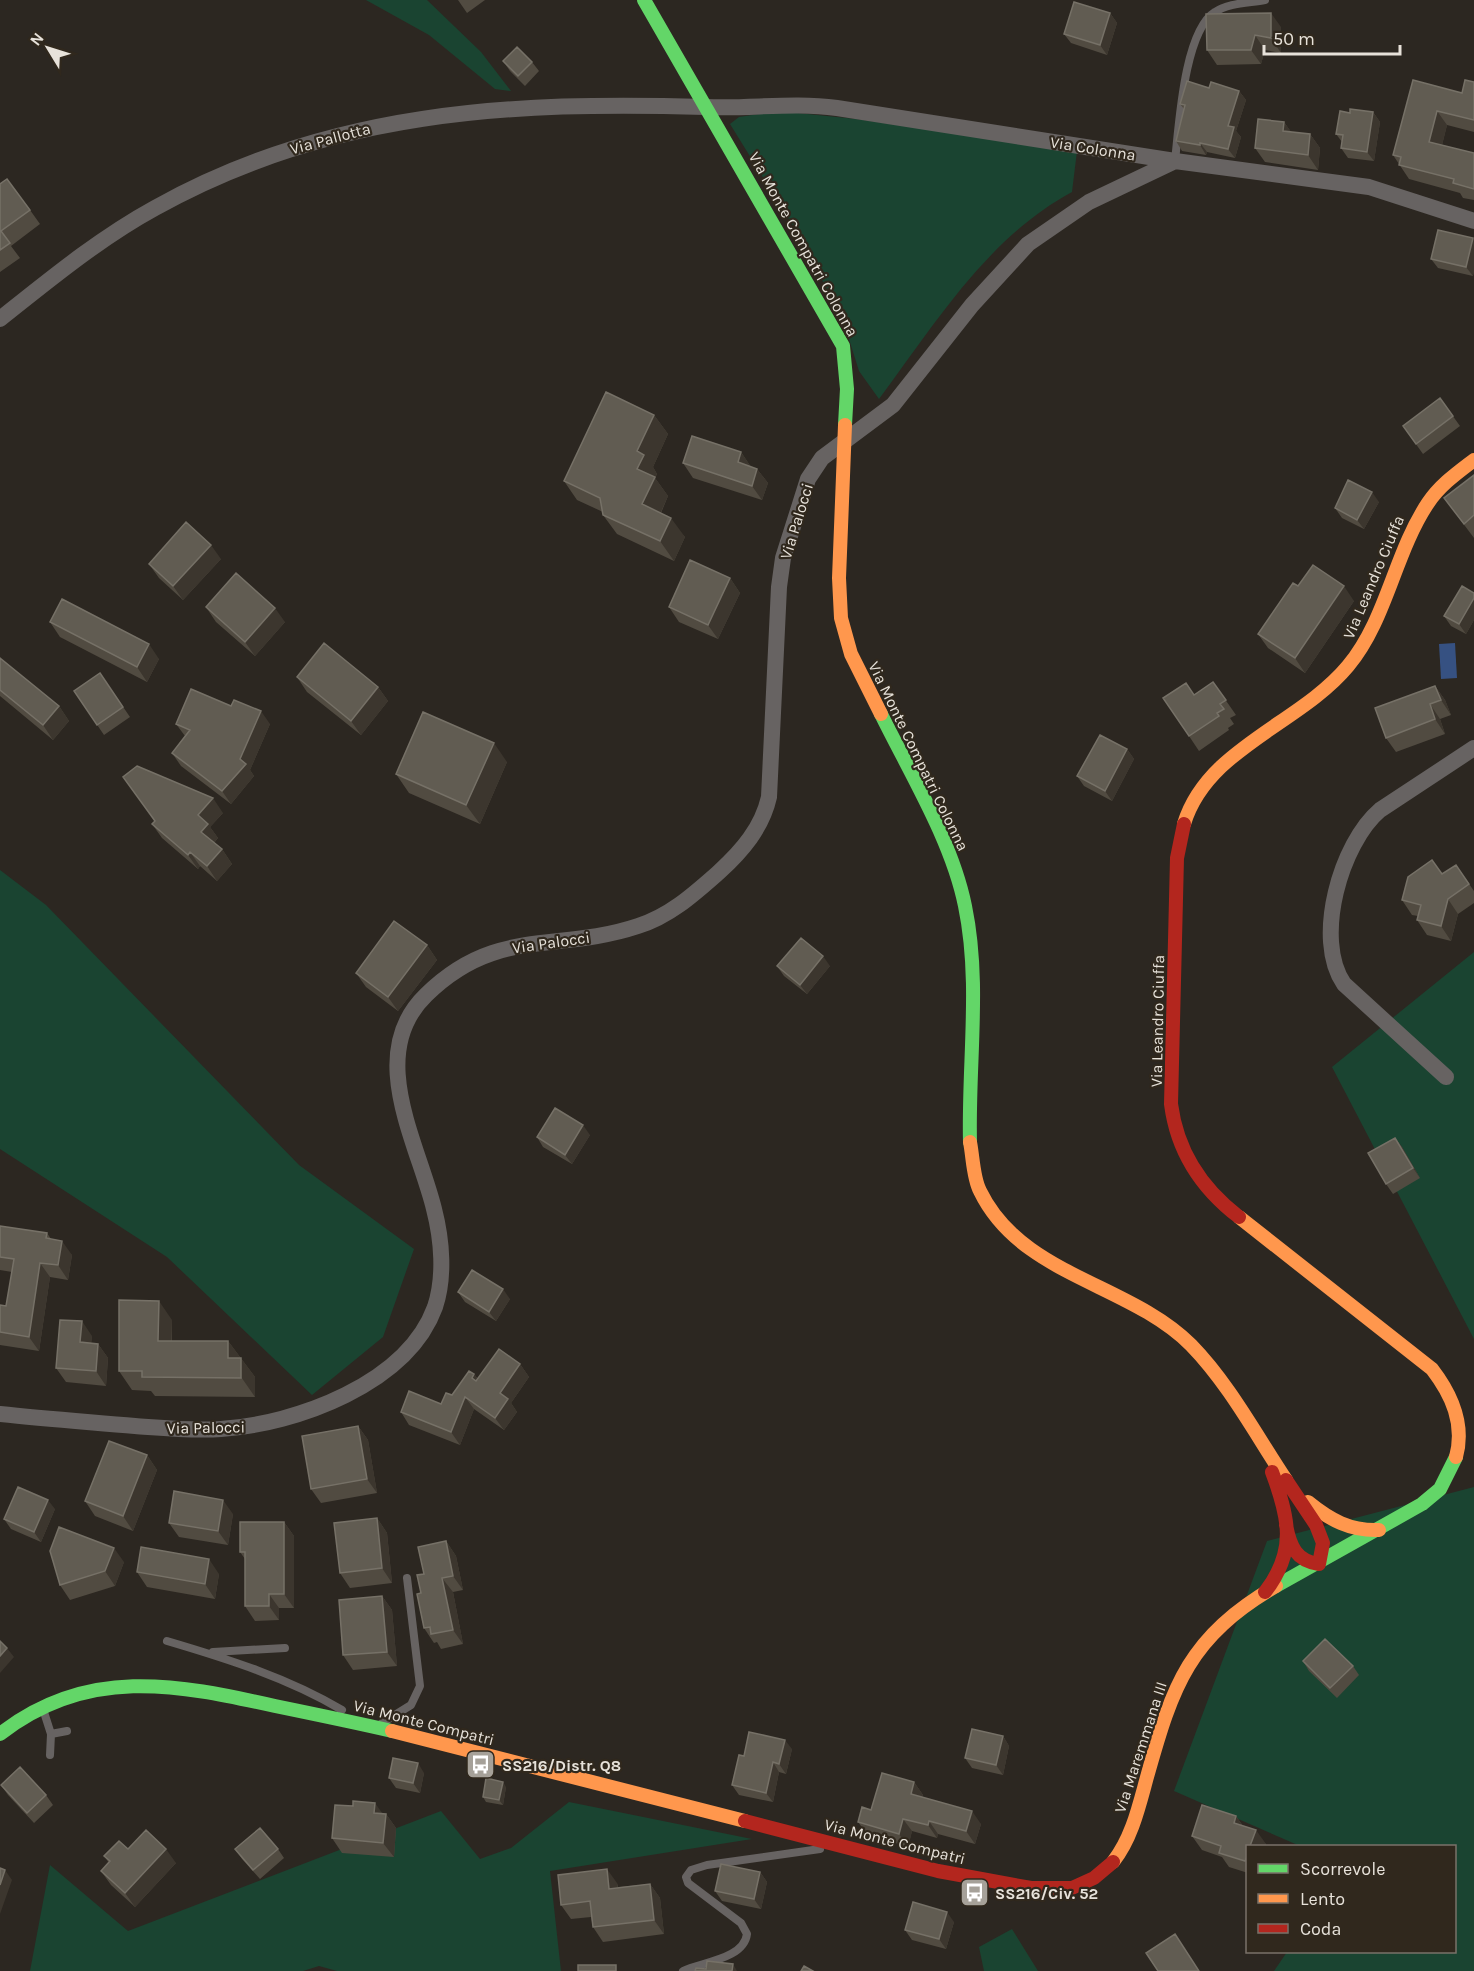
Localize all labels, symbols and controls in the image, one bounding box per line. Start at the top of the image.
north arrow [18,18,78,78]
scale bar [1264,18,1400,56]
text: 50 m [1273,28,1315,50]
text: N [26,29,48,49]
street label: Via Pallotta [288,119,372,158]
street label: Via Colonna [1049,132,1137,165]
street label: Via Monte Compatri Colonna [745,149,862,340]
street label: Via Palocci [776,481,817,561]
street label: Via Leandro Ciuffa [1339,513,1408,642]
street label: Via Monte Compatri Colonna [864,658,973,854]
street label: Via Palocci [511,928,591,957]
street label: Via Leandro Ciuffa [1147,955,1168,1087]
street label: Via Palocci [167,1417,245,1438]
street label: Via Maremmana III [1110,1679,1171,1815]
street label: Via Monte Compatri [351,1696,496,1749]
bus stop icon: SS216/Distr. Q8 [465,1749,497,1781]
place label: SS216/Distr. Q8 [502,1756,621,1775]
street label: Via Monte Compatri [822,1815,967,1868]
legend [1246,1845,1456,1953]
text: Scorrevole [1300,1858,1385,1880]
bus stop icon: SS216/Civ. 52 [958,1877,990,1909]
place label: SS216/Civ. 52 [995,1884,1098,1903]
text: Lento [1300,1888,1345,1910]
text: Coda [1300,1918,1341,1940]

